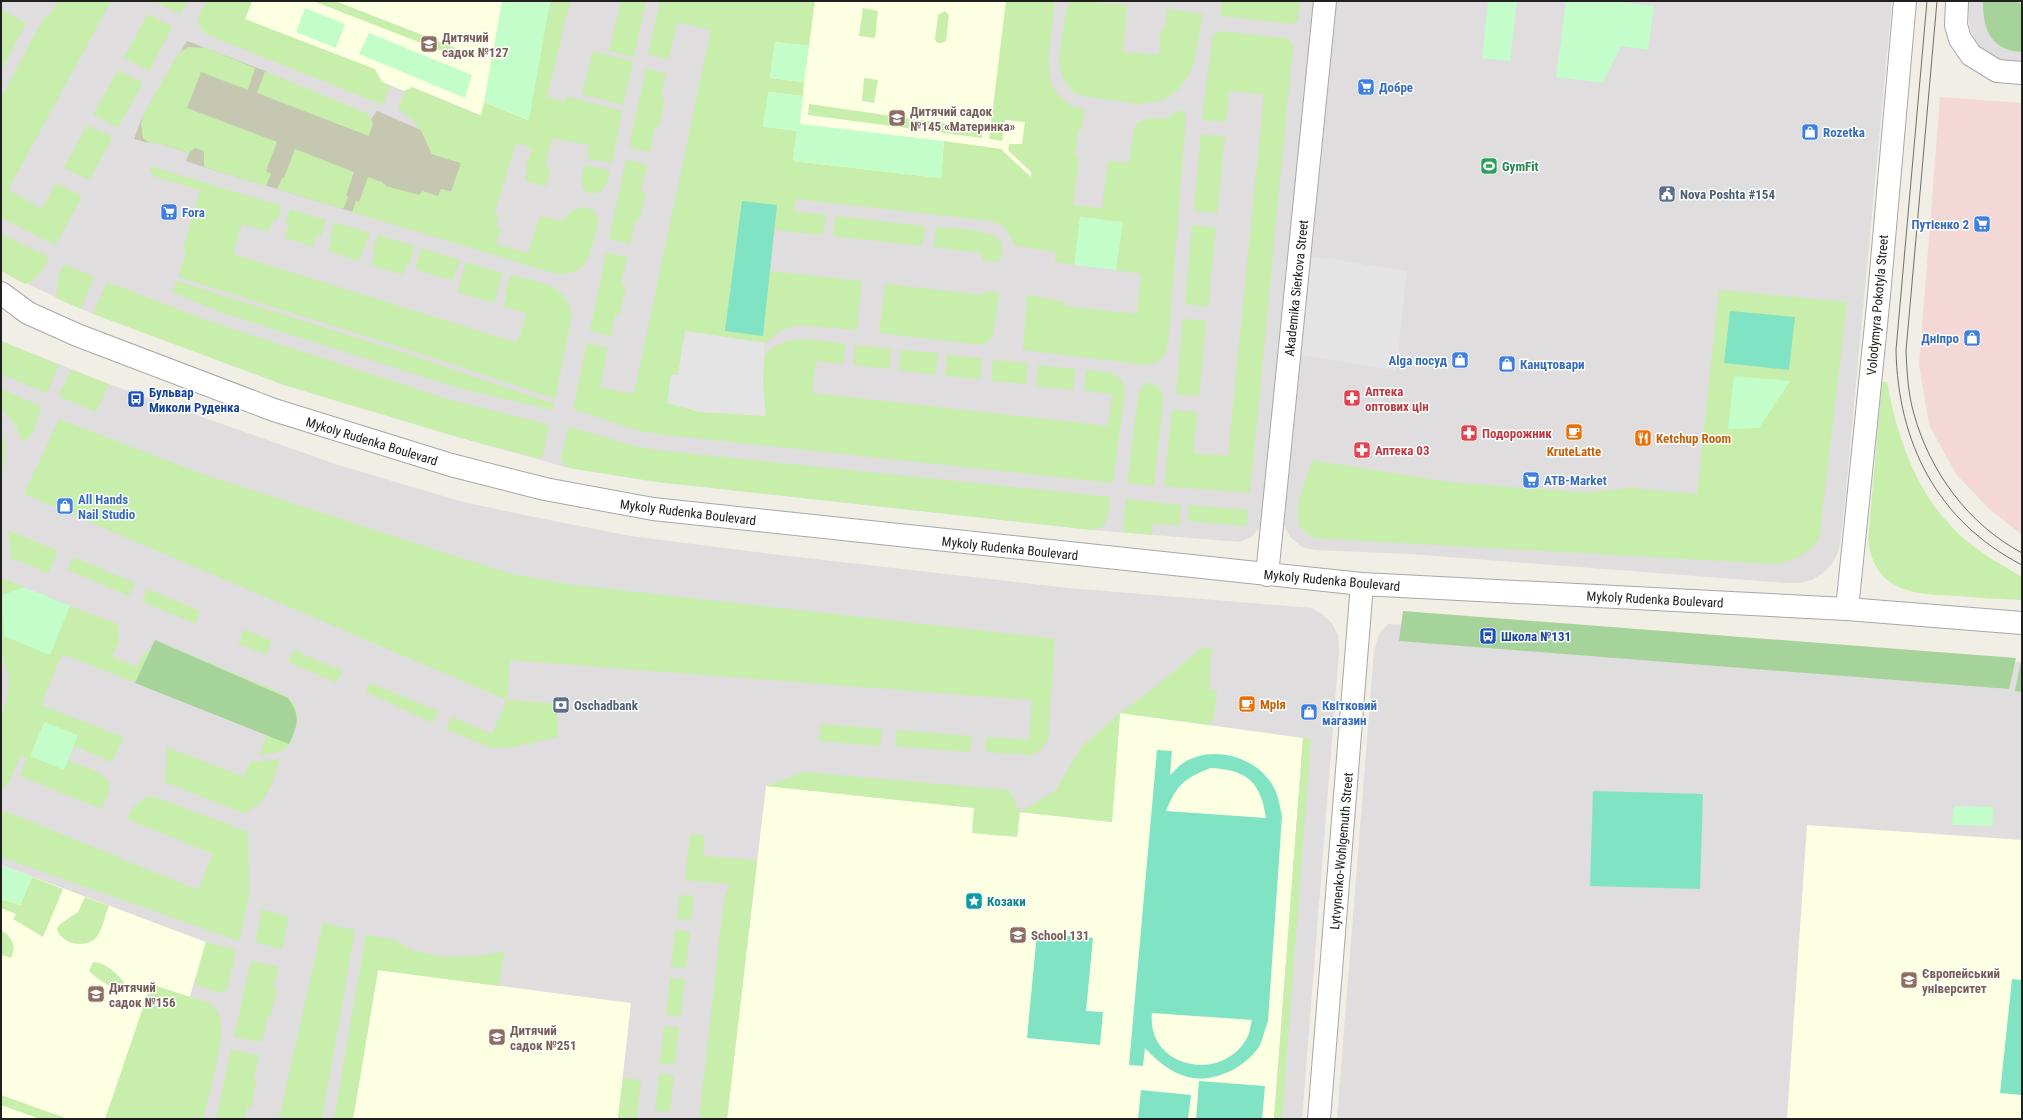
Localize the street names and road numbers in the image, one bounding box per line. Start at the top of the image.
street label: Akademika Sierkova Street [1282,219,1311,357]
street label: Volodymyra Pokotyla Street [1864,234,1891,376]
street label: Mykoly Rudenka Boulevard [304,414,440,469]
street label: Mykoly Rudenka Boulevard [619,497,757,528]
street label: Mykoly Rudenka Boulevard [941,534,1079,563]
street label: Mykoly Rudenka Boulevard [1263,567,1401,594]
street label: Mykoly Rudenka Boulevard [1586,588,1724,611]
street label: Lytvynenko-Wohlgemuth Street [1327,772,1356,930]

